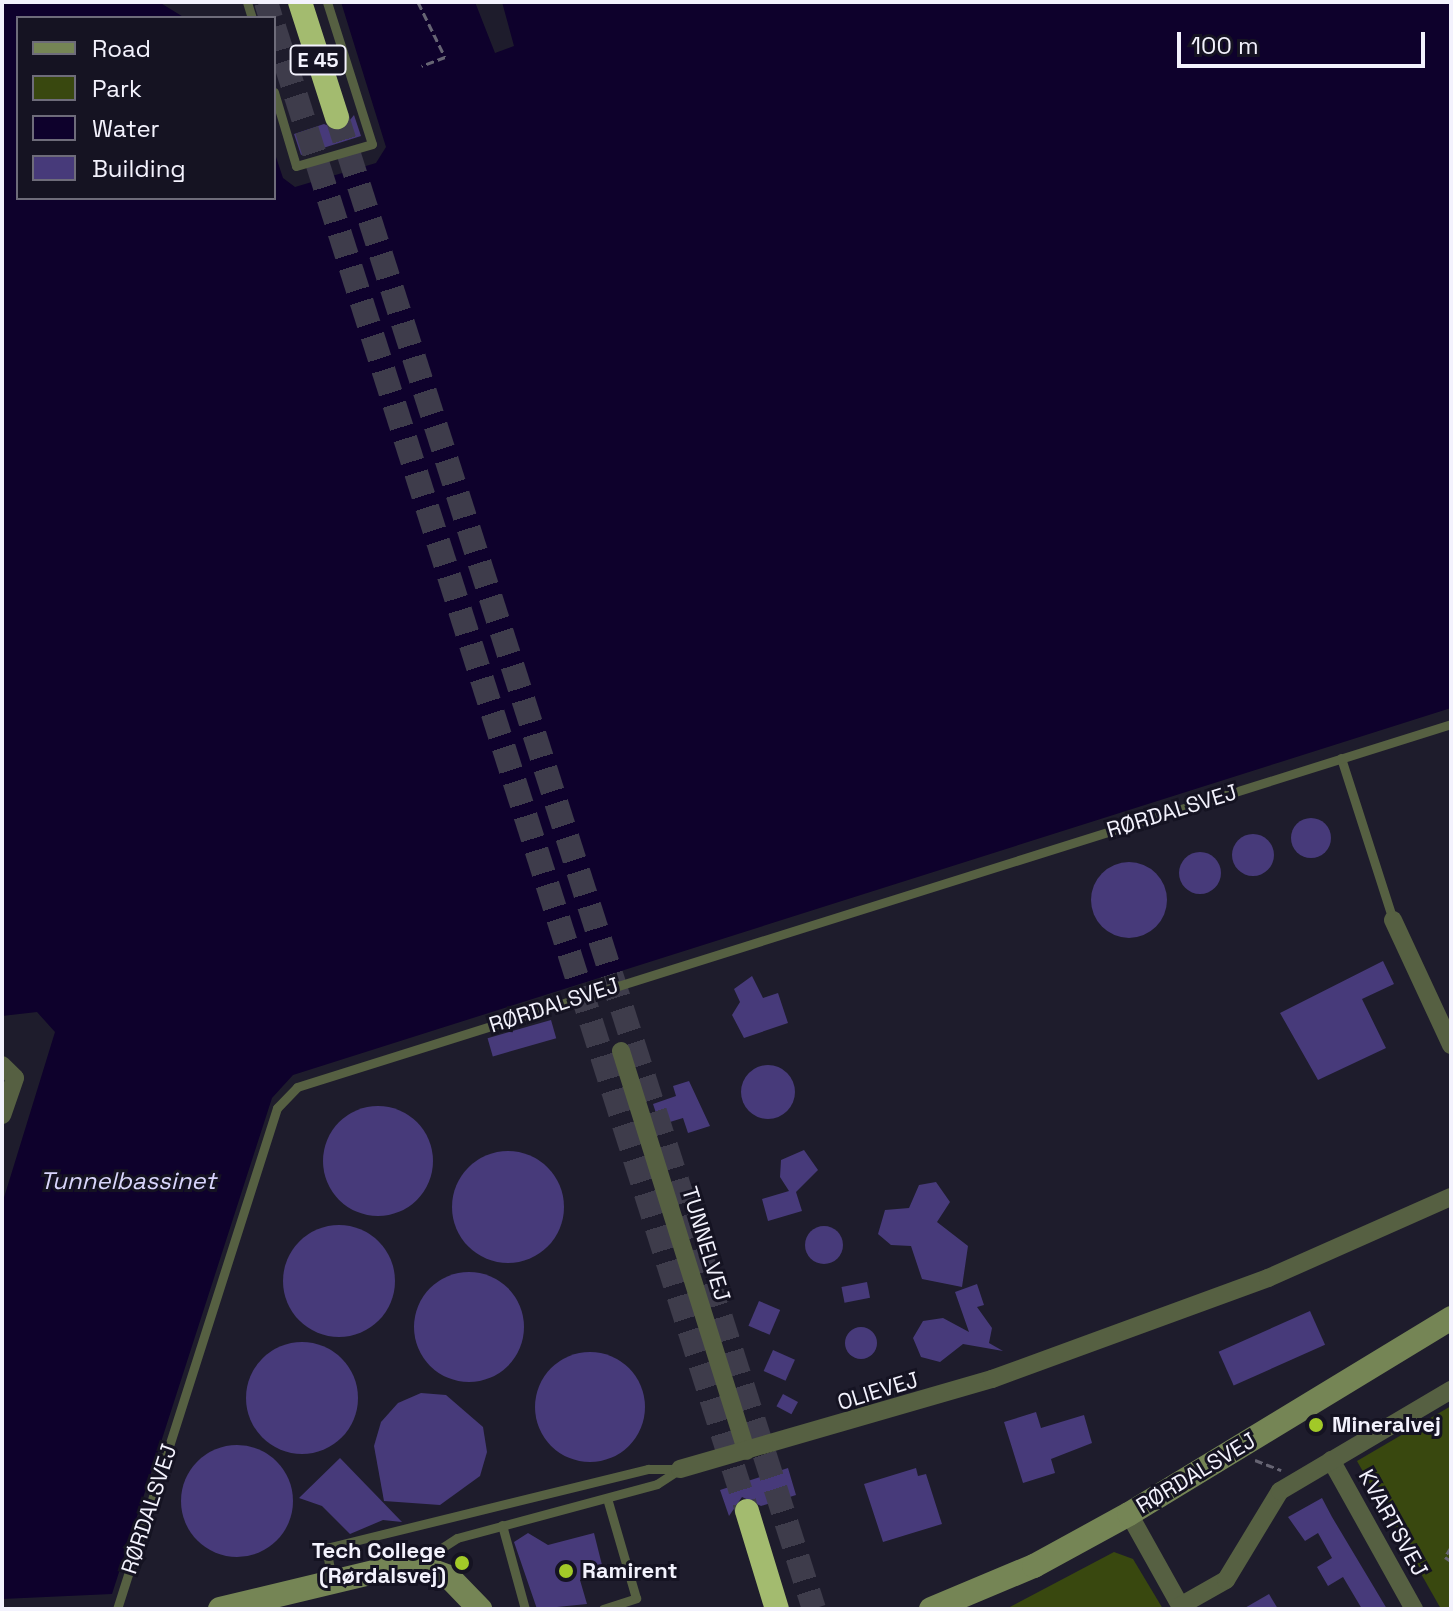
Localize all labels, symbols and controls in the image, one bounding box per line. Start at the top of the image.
legend [16,16,276,200]
scale bar [1181,16,1429,66]
text: 100 m [1191,30,1259,61]
text: Road [92,33,151,64]
road number: E 45 [288,44,348,76]
text: Park [92,73,142,104]
text: Water [92,113,160,144]
text: Building [92,153,186,184]
street label: RØRDALSVEJ [1104,779,1240,843]
street label: RØRDALSVEJ [486,972,622,1038]
water label: Tunnelbassinet [40,1167,216,1195]
street label: TUNNELVEJ [676,1183,736,1305]
street label: OLIEVEJ [834,1366,922,1416]
place label: Mineralvej [1332,1412,1441,1438]
marker: Mineralvej [1307,1416,1325,1434]
street label: RØRDALSVEJ [1131,1427,1261,1519]
street label: RØRDALSVEJ [116,1441,182,1577]
street label: KVARTSVEJ [1353,1465,1433,1581]
place label: Tech College (Rørdalsvej) [312,1537,446,1588]
marker: Tech College (Rørdalsvej) [453,1554,471,1572]
place label: Ramirent [582,1558,678,1584]
marker: Ramirent [557,1562,575,1580]

